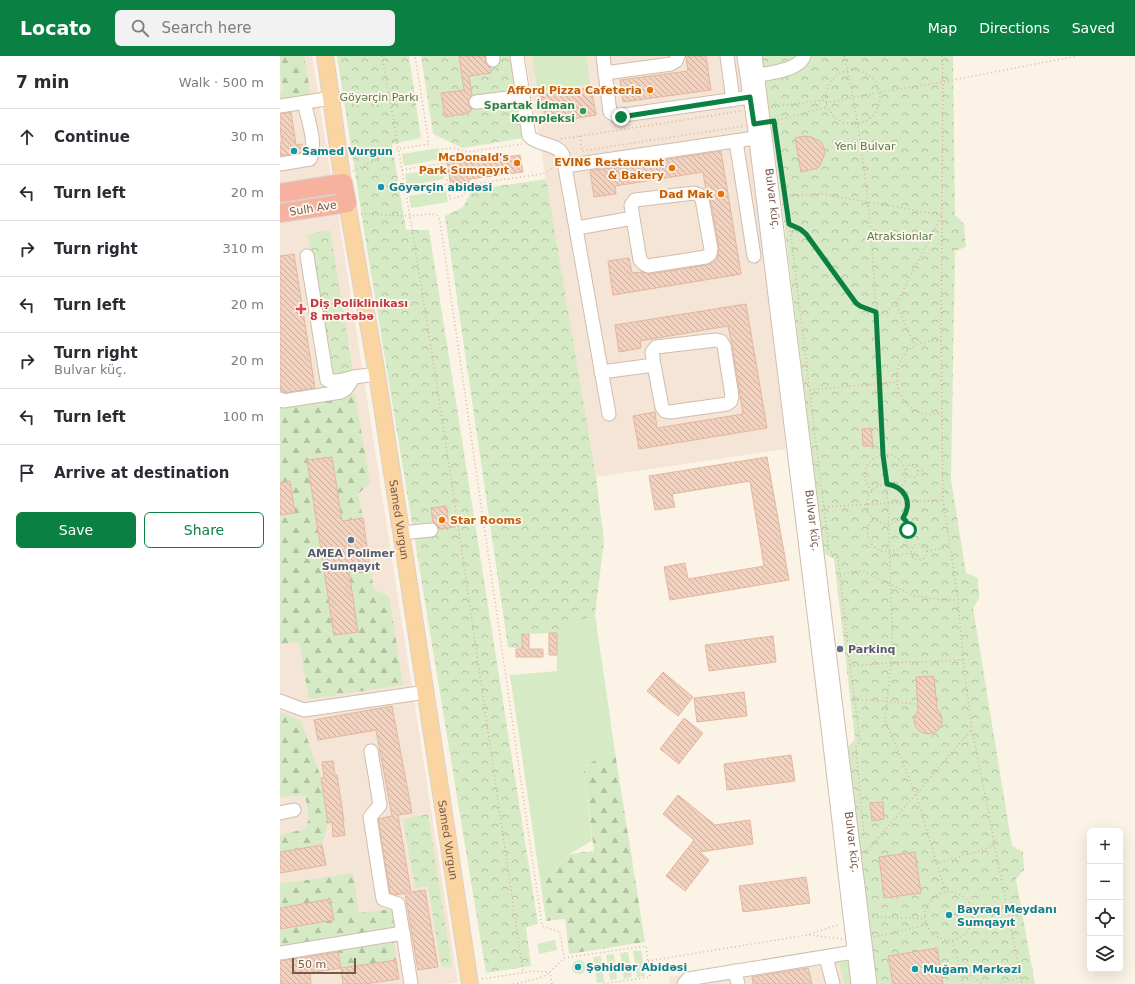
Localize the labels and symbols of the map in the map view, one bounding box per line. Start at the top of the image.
place label: Afford Pizza Cafeteria [507,84,642,97]
marker: Afford Pizza Cafeteria [645,85,655,95]
park label: Göyərçin Parkı [339,91,419,104]
place label: Spartak İdman Kompleksi [484,98,575,125]
marker: Spartak İdman Kompleksi [578,106,588,116]
route end [612,108,630,126]
park label: Yeni Bulvar [834,140,896,153]
place label: Samed Vurgun [302,145,393,158]
marker: Samed Vurgun [289,146,299,156]
place label: McDonald's Park Sumqayıt [419,151,509,177]
place label: EVIN6 Restaurant & Bakery [554,156,664,182]
marker: McDonald's Park Sumqayıt [512,158,522,168]
marker: EVIN6 Restaurant & Bakery [667,163,677,173]
street label: Bulvar küç. [762,168,783,230]
place label: Göyərçin abidəsi [389,181,492,194]
marker: Göyərçin abidəsi [376,182,386,192]
place label: Dad Mak [659,188,714,201]
marker: Dad Mak [716,189,726,199]
street label: Sulh Ave [289,198,338,219]
park label: Atraksionlar [867,230,934,243]
place label: Diş Poliklinikası 8 mərtəbə [310,297,408,323]
marker: Diş Poliklinikası 8 mərtəbə [295,303,307,315]
street label: Samed Vurgun [386,479,411,561]
street label: Bulvar küç. [802,489,823,552]
place label: Star Rooms [450,514,522,527]
marker: Star Rooms [437,515,447,525]
route start [899,521,917,539]
marker: AMEA Polimer Sumqayıt [346,535,356,545]
place label: AMEA Polimer Sumqayıt [308,547,395,573]
place label: Parkinq [848,643,895,656]
marker: Parkinq [835,644,845,654]
street label: Samed Vurgun [435,799,460,881]
street label: Bulvar küç. [842,811,862,873]
place label: Bayraq Meydanı Sumqayıt [957,903,1057,929]
marker: Bayraq Meydanı Sumqayıt [944,910,954,920]
scale bar [292,956,356,975]
place label: Şəhidlər Abidəsi [586,961,687,974]
marker: Şəhidlər Abidəsi [573,962,583,972]
place label: Muğam Mərkəzi [923,963,1021,976]
marker: Muğam Mərkəzi [910,964,920,974]

